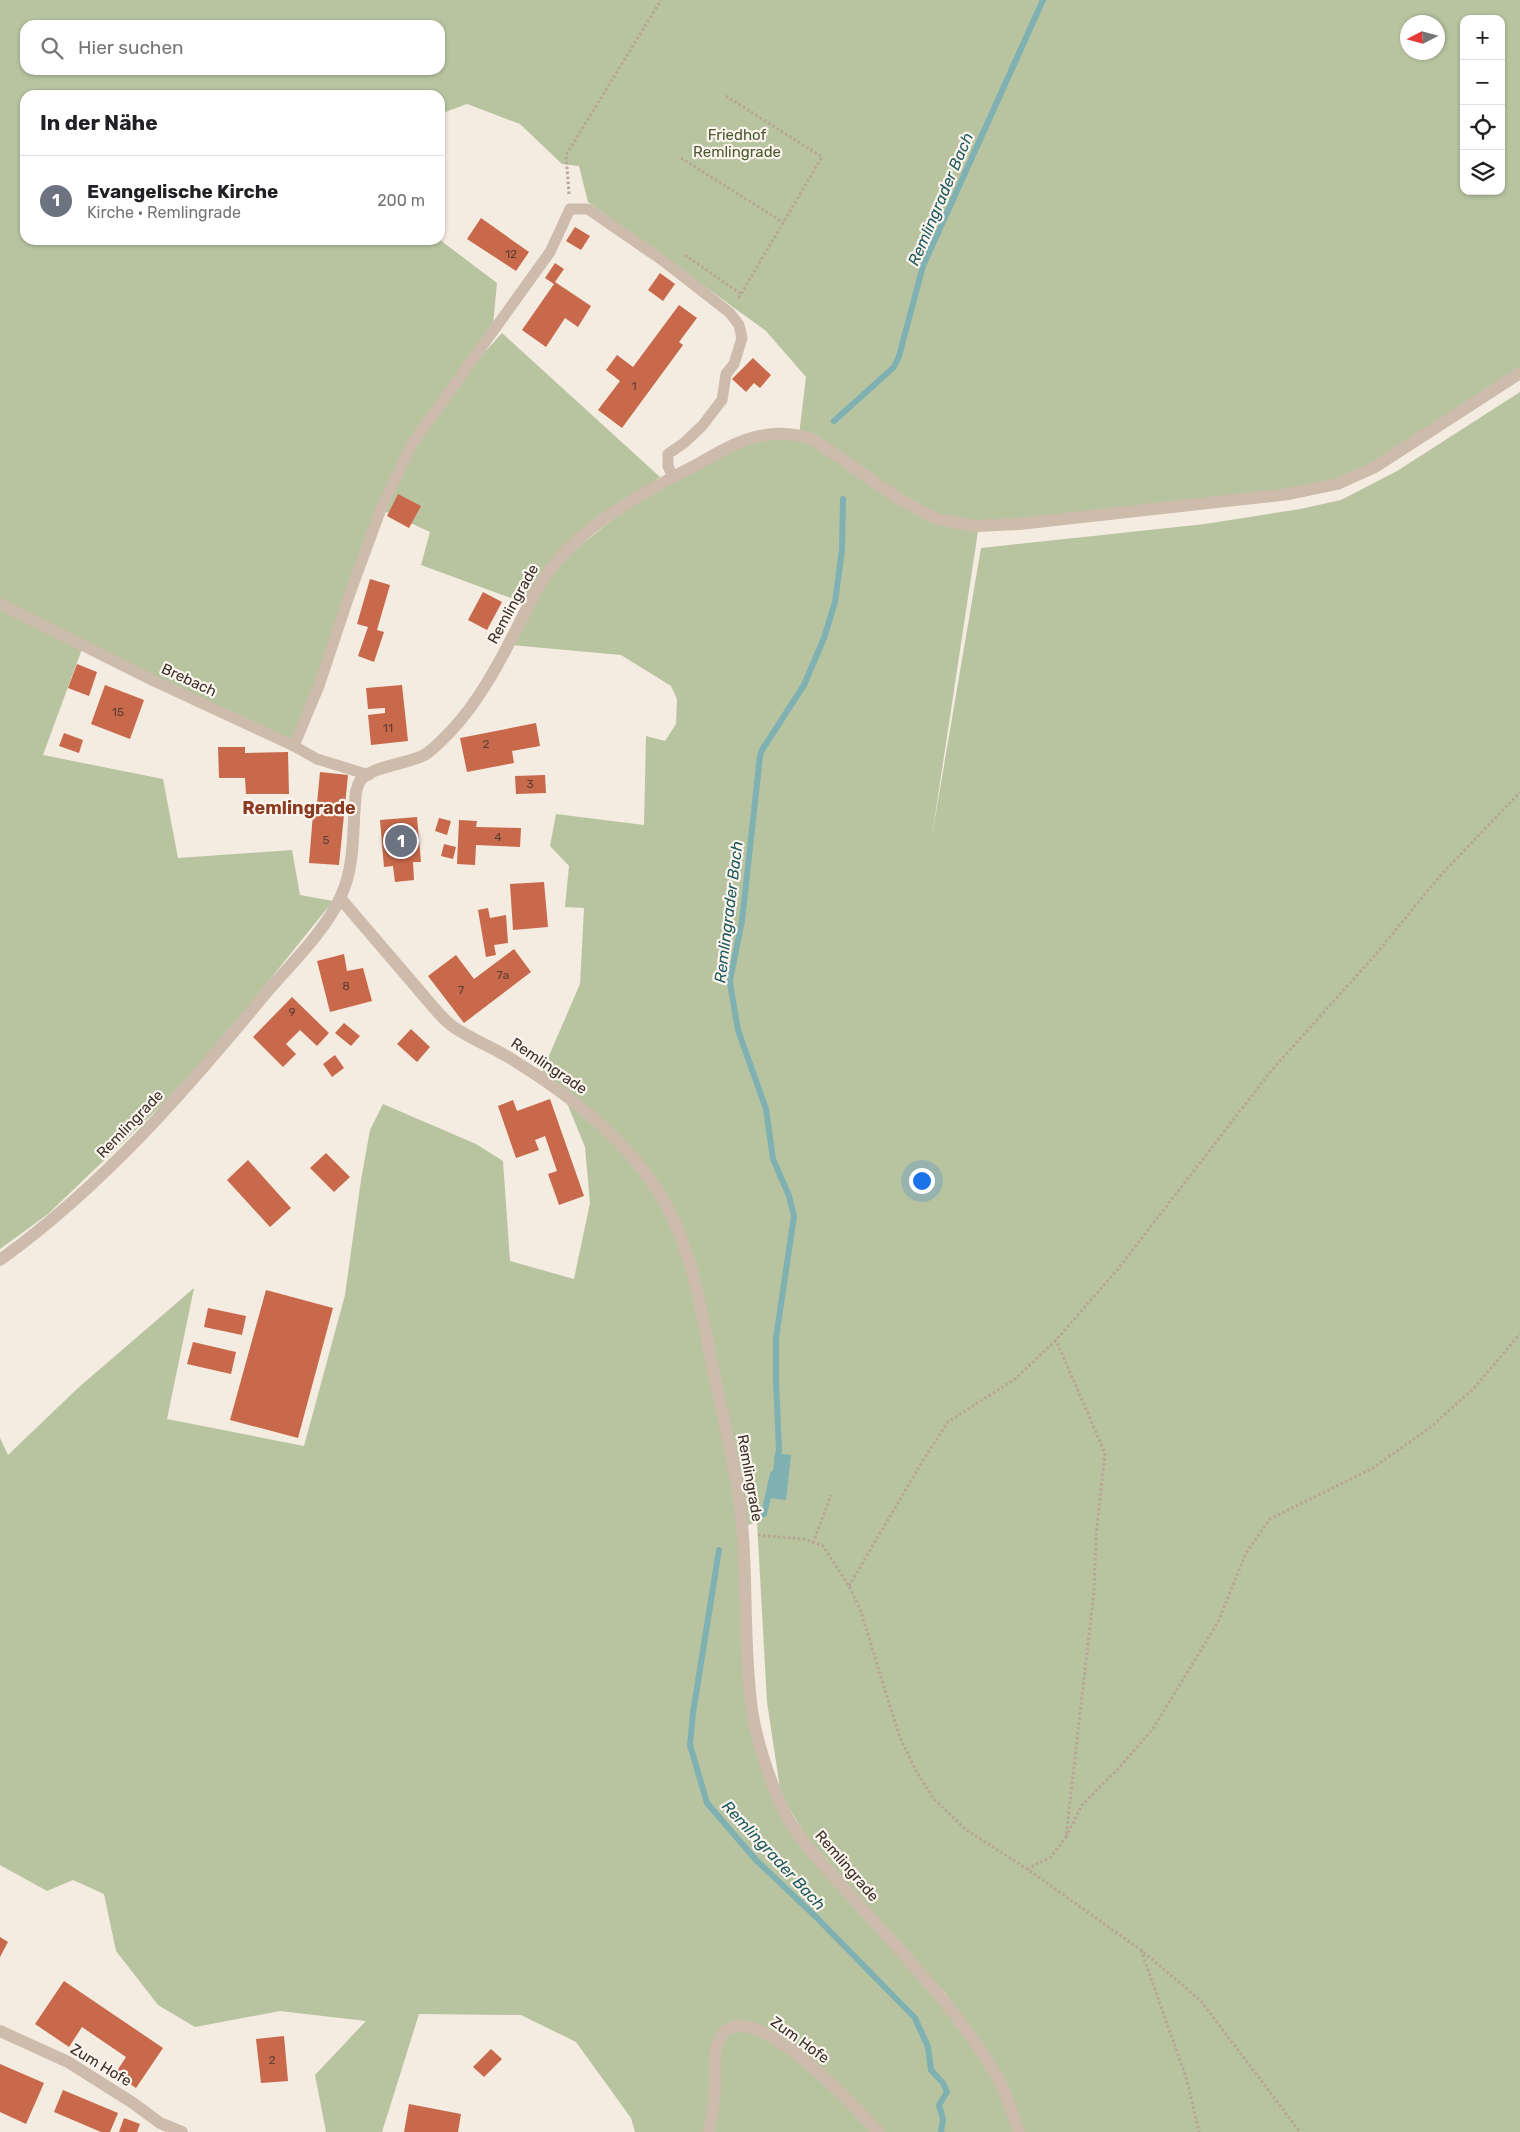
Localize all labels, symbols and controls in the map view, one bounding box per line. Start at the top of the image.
north arrow [1400,15,1445,60]
map controls [1460,15,1505,195]
button: + [1460,15,1505,60]
search box [20,20,445,75]
icon: search [38,34,66,62]
text: Hier suchen [78,36,184,59]
button: − [1460,60,1505,105]
button: locate [1460,105,1505,150]
text: In der Nähe [40,110,158,135]
park label: Friedhof Remlingrade [693,126,781,161]
water label: Remlingrader Bach [904,130,977,269]
button: layers [1460,150,1505,195]
text: Evangelische Kirche [87,180,278,203]
text: 1 [52,191,60,210]
text: 200 m [377,191,425,210]
text: Kirche · Remlingrade [87,203,241,222]
house number: 12 [505,247,517,261]
house number: 1 [631,379,637,393]
street label: Remlingrade [484,561,542,647]
street label: Brebach [159,659,219,701]
house number: 15 [112,705,124,719]
house number: 11 [383,721,393,735]
house number: 2 [482,737,490,751]
house number: 3 [526,777,534,791]
district label: Remlingrade [242,797,356,819]
pin: 1 [385,822,417,860]
house number: 4 [494,830,502,844]
house number: 5 [322,833,330,847]
water label: Remlingrader Bach [710,840,747,984]
house number: 7a [497,968,509,982]
house number: 8 [342,979,350,993]
house number: 7 [458,983,464,997]
house number: 9 [288,1005,296,1019]
street label: Remlingrade [507,1034,591,1098]
street label: Remlingrade [93,1086,167,1162]
your location [909,1168,935,1194]
street label: Remlingrade [733,1433,767,1523]
water label: Remlingrader Bach [718,1797,829,1914]
street label: Remlingrade [811,1827,883,1905]
street label: Zum Hofe [767,2013,833,2067]
street label: Zum Hofe [67,2040,135,2090]
house number: 2 [268,2053,276,2067]

